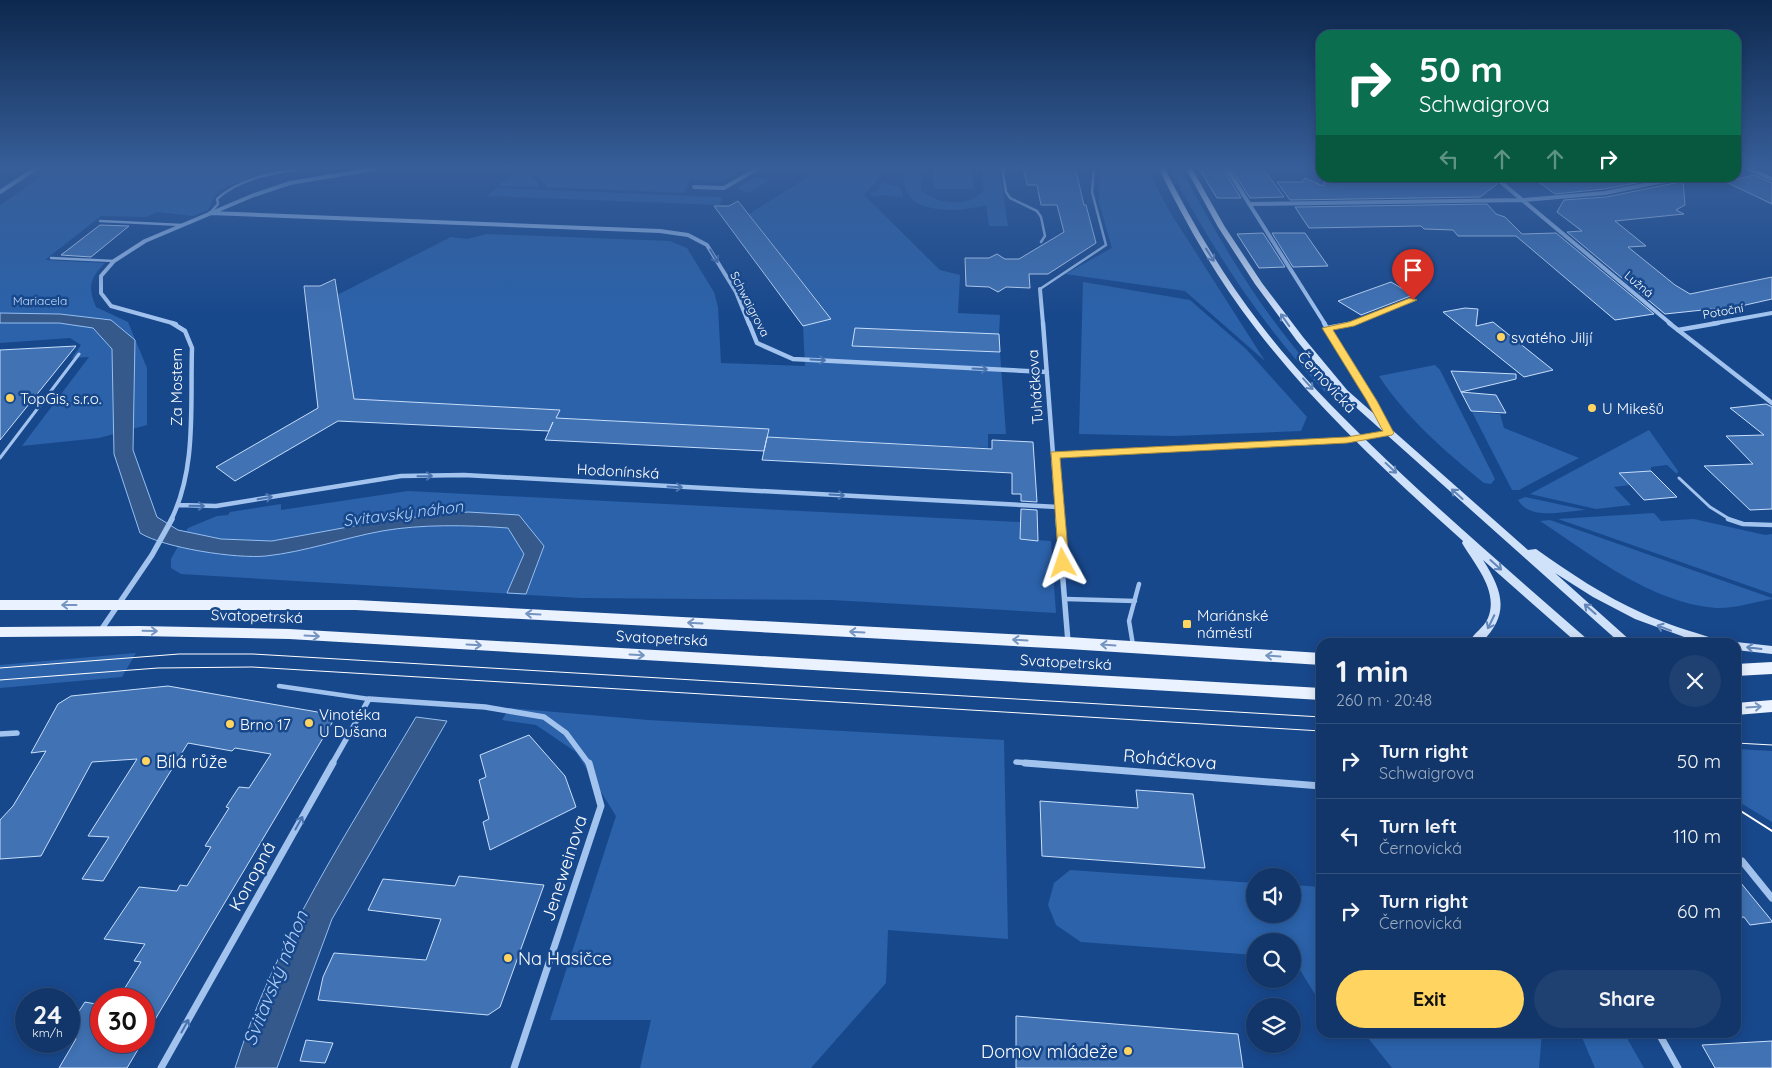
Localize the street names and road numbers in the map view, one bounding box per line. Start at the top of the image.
street label: Lužná [1621,268,1657,300]
street label: Schwaigrova [727,269,773,339]
street label: Potoční [1701,300,1745,322]
street label: Černovická [1294,347,1360,417]
street label: Za Mostem [167,348,186,426]
street label: Tuháčkova [1023,349,1047,425]
street label: Hodonínská [576,459,660,483]
street label: Svatopetrská [211,605,303,627]
street label: Svatopetrská [616,626,708,650]
street label: Svatopetrská [1020,650,1112,674]
street label: Roháčkova [1122,743,1218,775]
street label: Jeneweinova [536,812,592,924]
street label: Konopná [223,837,281,915]

